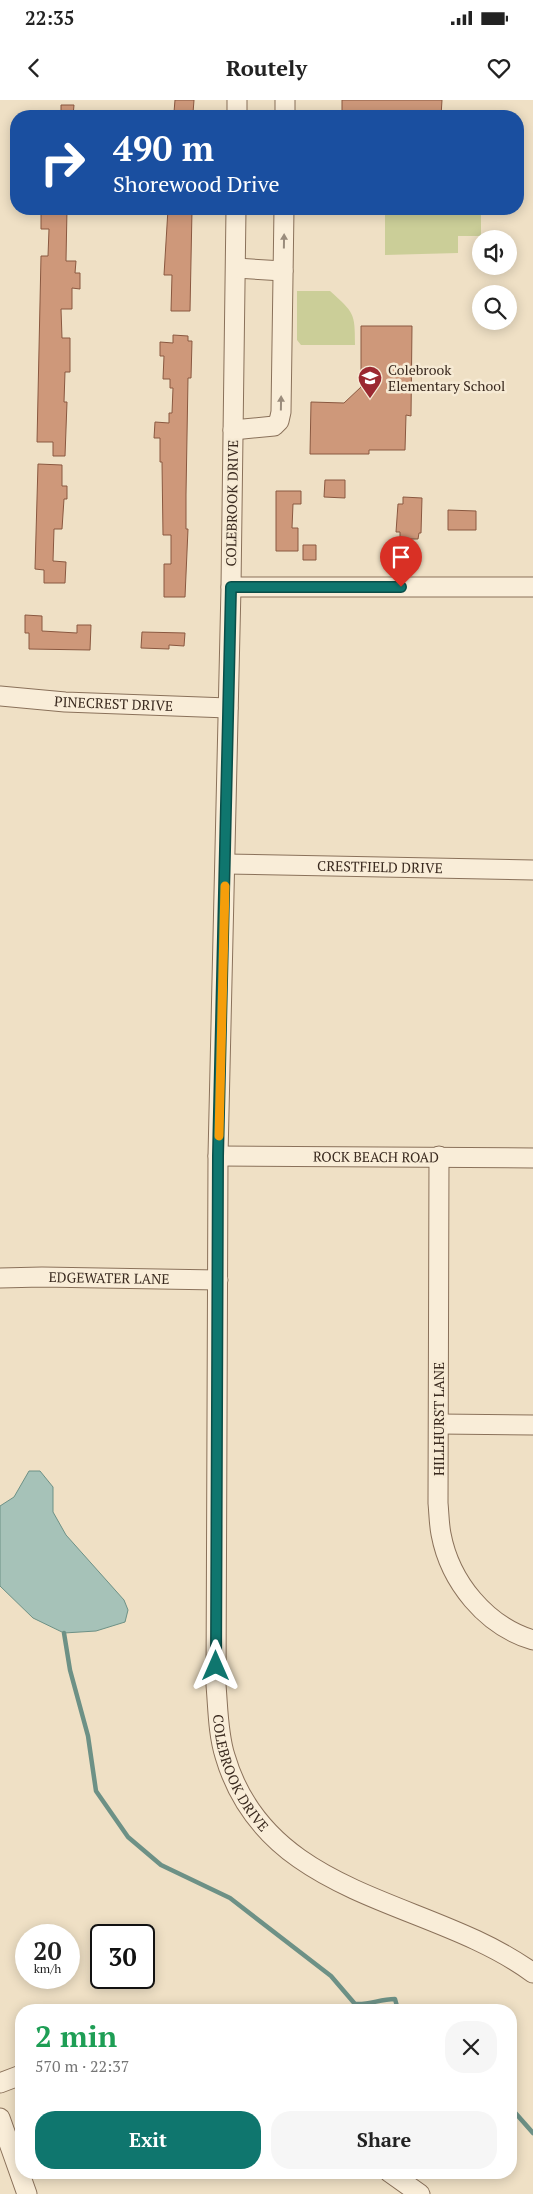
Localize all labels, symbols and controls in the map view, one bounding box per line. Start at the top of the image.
text: 22:35 [25,5,74,30]
text: Routely [226,53,307,82]
icon: back [20,54,48,82]
icon: heart [485,54,513,82]
text: 490 m [113,125,214,171]
icon: right [30,130,95,195]
text: Shorewood Drive [113,169,279,198]
map controls [472,230,517,330]
button: sound [472,230,517,275]
one-way arrow [280,232,288,248]
button: search [472,285,517,330]
place label: Colebrook Elementary School [388,360,505,395]
school or university icon: Colebrook Elementary School [357,365,383,399]
one-way arrow [277,395,285,411]
street label: COLEBROOK DRIVE [221,440,242,566]
pin [380,536,422,587]
icon: arrive [387,543,415,571]
street label: PINECREST DRIVE [53,691,173,715]
street label: CRESTFIELD DRIVE [317,856,443,877]
street label: ROCK BEACH ROAD [313,1147,439,1166]
street label: EDGEWATER LANE [48,1267,170,1288]
street label: HILLHURST LANE [429,1362,448,1476]
position arrow [189,1639,241,1691]
street label: COLEBROOK DRIVE [209,1713,273,1835]
speed limit sign: 30 [90,1924,155,1989]
text: 20 [33,1934,62,1967]
text: km/h [34,1961,61,1976]
text: 2 min [35,2016,117,2056]
button: close [445,2021,497,2073]
text: 570 m · 22:37 [35,2055,129,2077]
button: Exit [35,2111,261,2169]
button: Share [271,2111,497,2169]

